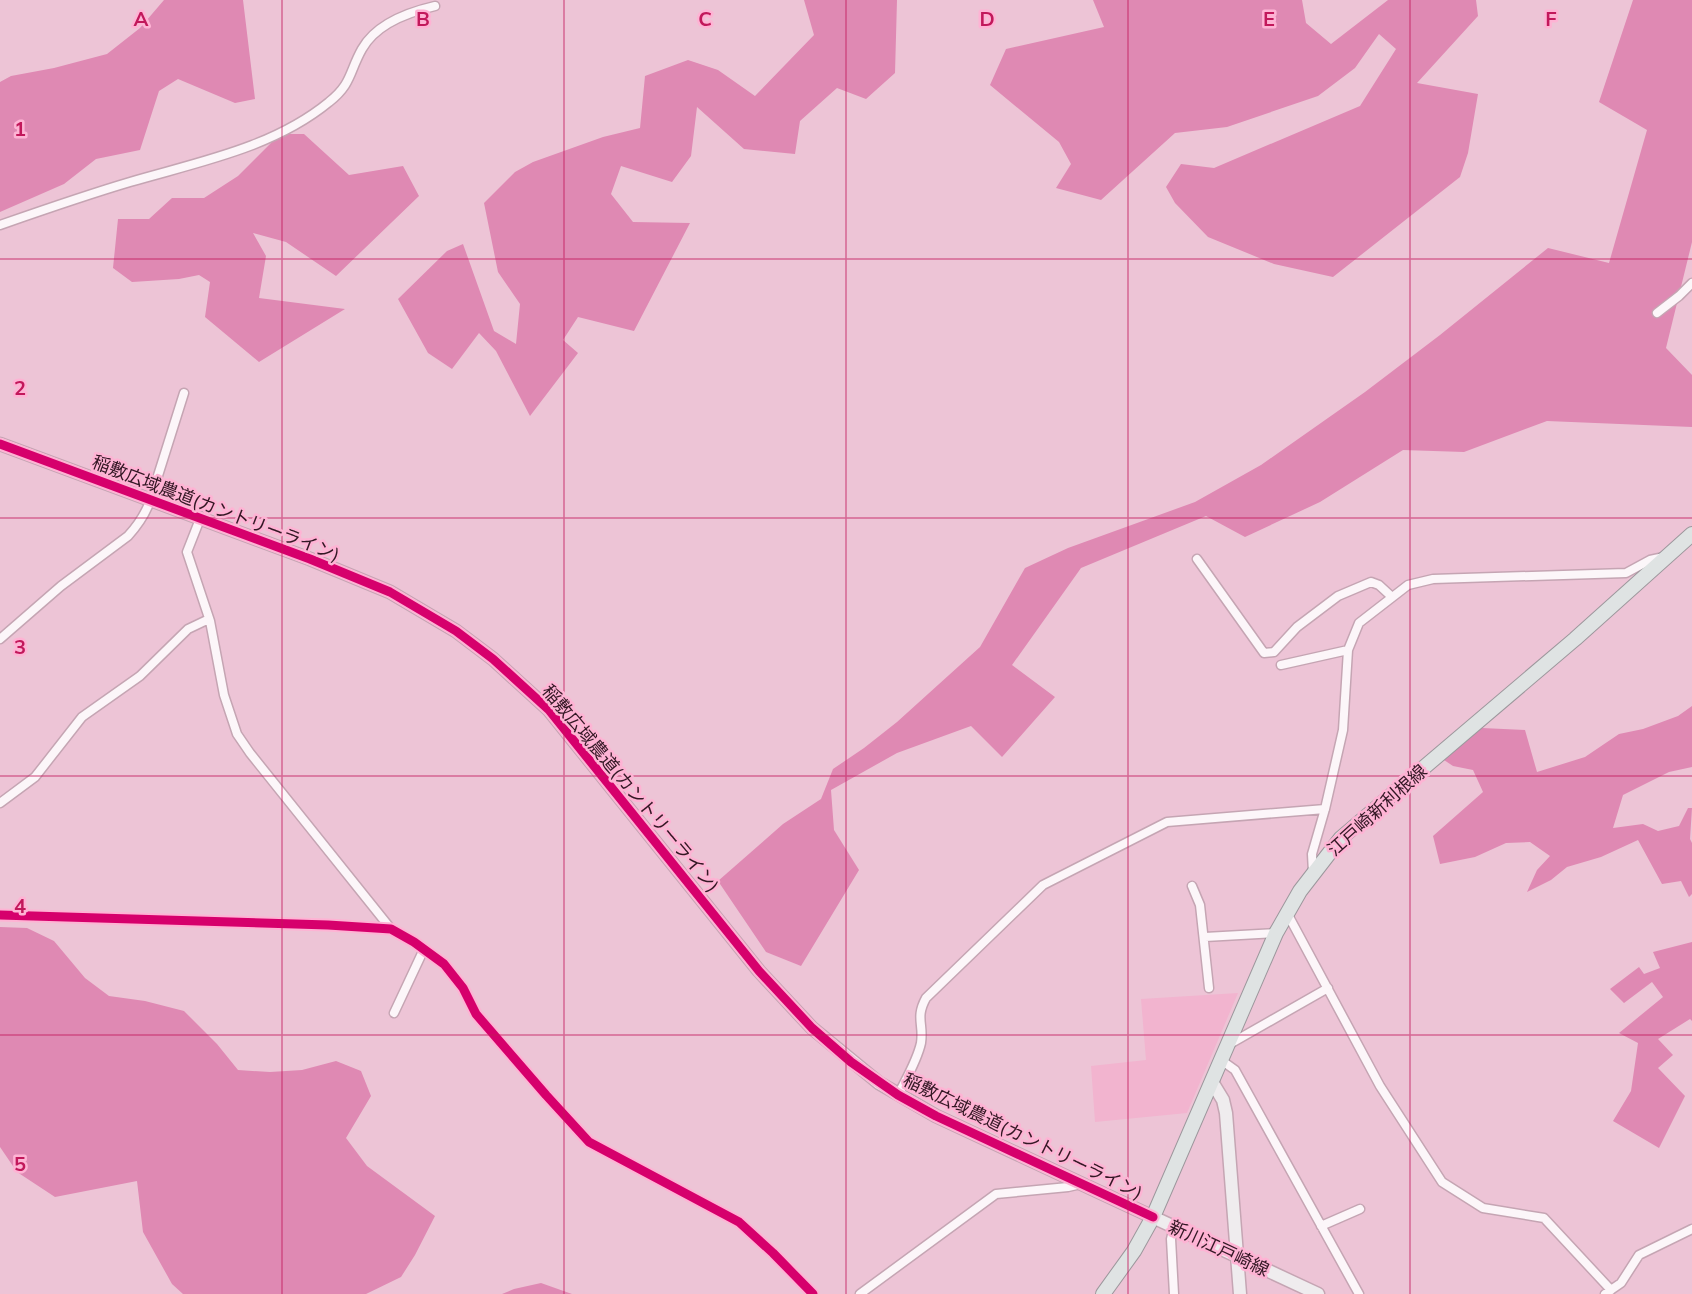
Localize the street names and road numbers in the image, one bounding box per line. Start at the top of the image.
street label: 稲敷広域農道(カントリーライン) [89,450,343,566]
street label: 稲敷広域農道(カントリーライン) [538,680,724,896]
street label: 江戸崎新利根線 [1322,759,1432,861]
street label: 稲敷広域農道(カントリーライン) [900,1068,1146,1204]
street label: 新川江戸崎線 [1165,1215,1273,1281]

